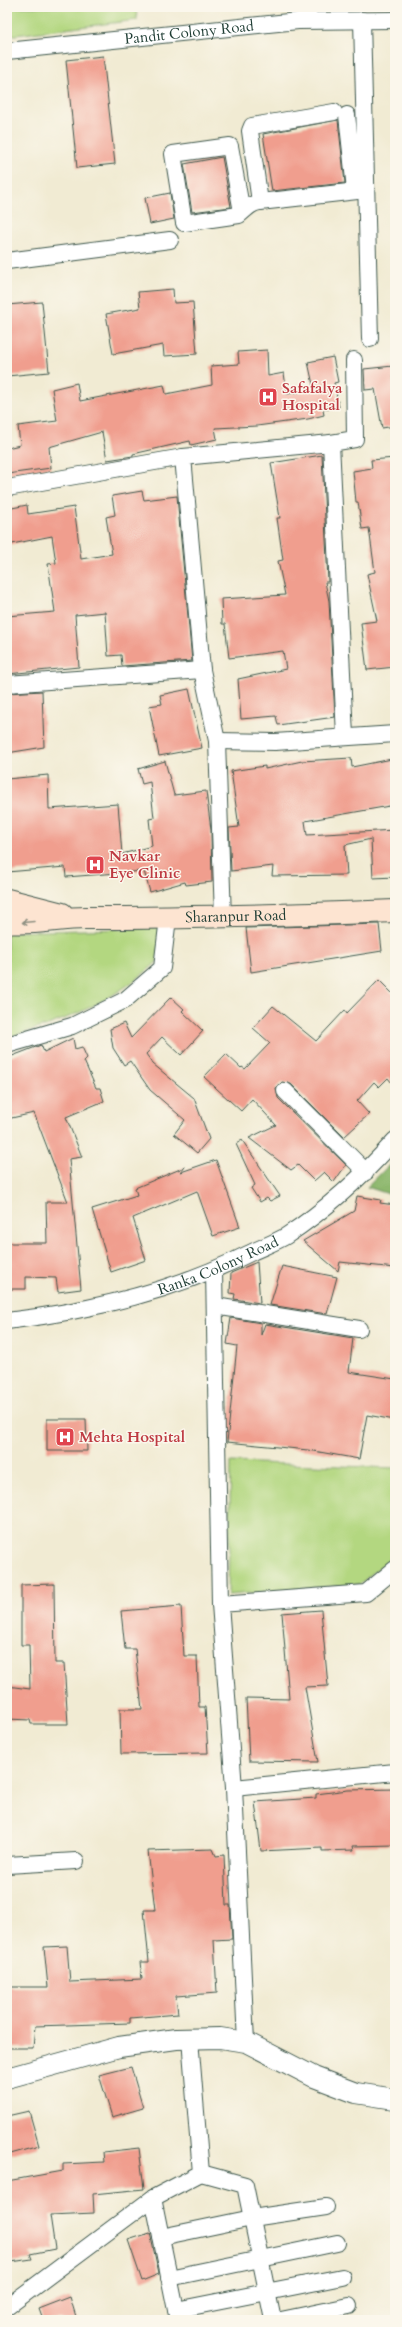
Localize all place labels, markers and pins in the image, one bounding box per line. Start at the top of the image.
place label: Safafalya Hospital [282,378,343,415]
hospital icon: Safafalya Hospital [257,386,279,408]
place label: Navkar Eye Clinic [109,846,180,883]
hospital icon: Navkar Eye Clinic [84,854,106,876]
hospital icon: Mehta Hospital [54,1426,76,1448]
place label: Mehta Hospital [79,1427,186,1447]

